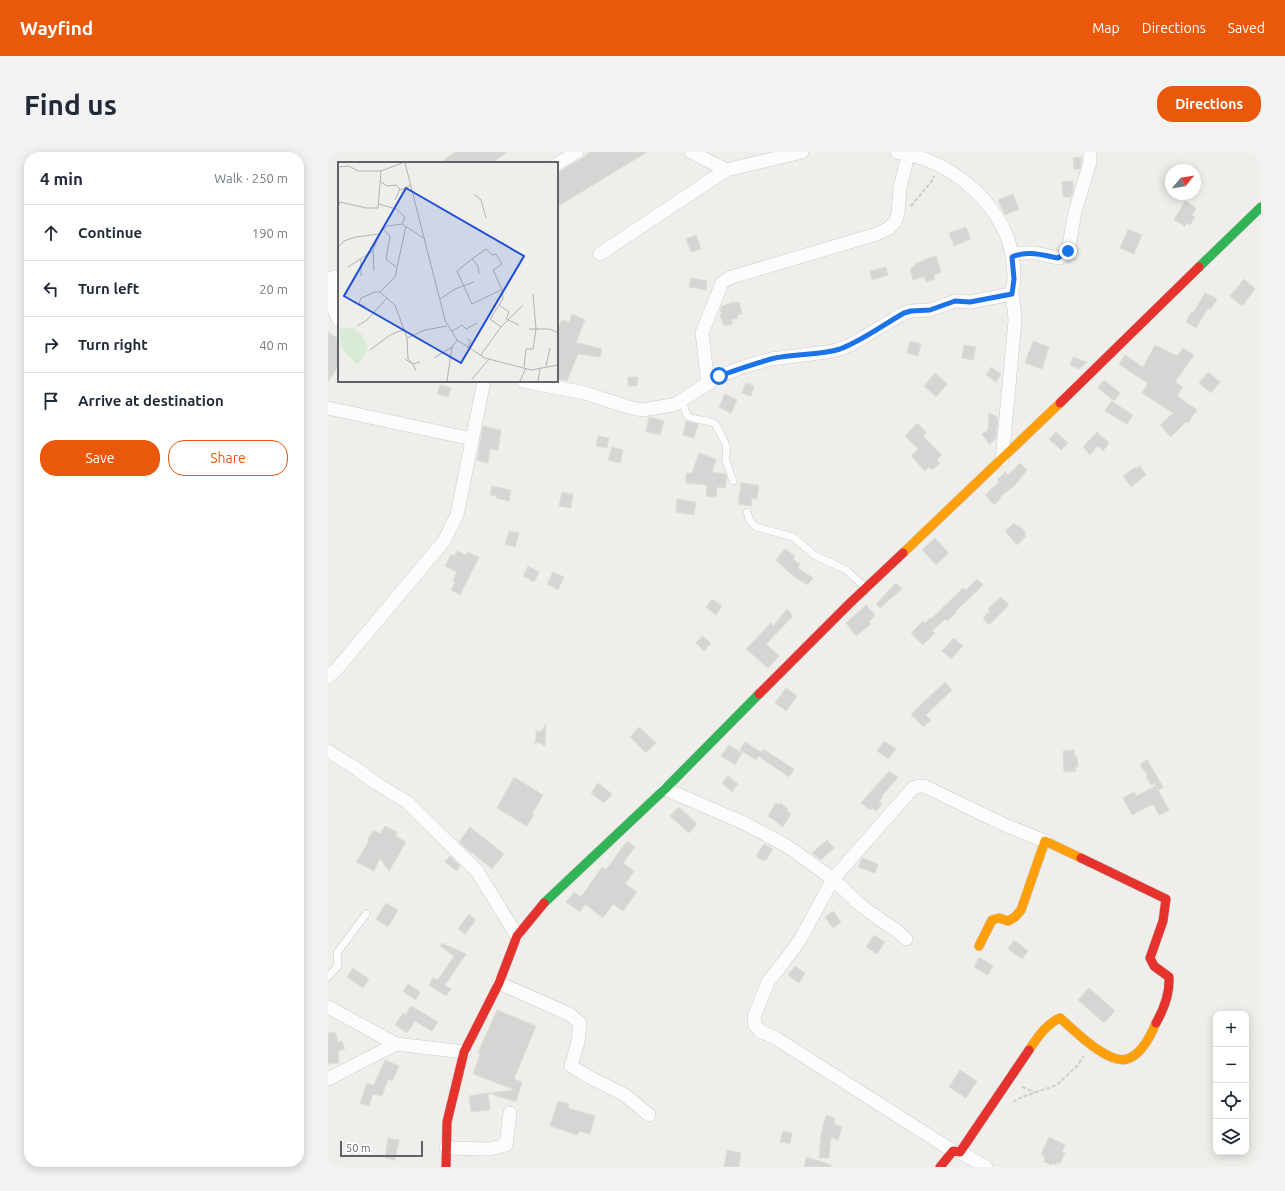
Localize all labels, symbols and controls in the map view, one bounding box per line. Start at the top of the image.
text: Wayfind [20,17,93,39]
text: Map [1092,20,1120,36]
text: Directions [1142,20,1206,36]
text: Saved [1228,20,1265,36]
button: Directions [1157,86,1261,122]
text: Find us [24,89,117,120]
inset map [338,162,558,382]
north arrow [1165,164,1201,200]
text: 4 min [40,169,83,188]
text: Walk · 250 m [214,171,288,185]
icon: ahead [40,222,62,244]
text: Continue [78,224,142,241]
text: 190 m [252,226,288,240]
route end [1059,242,1077,260]
icon: left [40,278,62,300]
text: Turn left [78,280,139,297]
text: 20 m [259,282,288,296]
icon: right [40,334,62,356]
text: Turn right [78,336,148,353]
text: 40 m [259,338,288,352]
route start [710,367,728,385]
icon: arrive [40,390,62,412]
text: Arrive at destination [78,392,224,409]
button: Save [40,440,160,476]
button: Share [168,440,288,476]
map controls [1213,1011,1249,1155]
button: + [1213,1011,1249,1047]
button: − [1213,1047,1249,1083]
button: locate [1213,1083,1249,1119]
button: layers [1213,1119,1249,1155]
scale bar [340,1139,423,1158]
text: 50 m [346,1142,370,1154]

